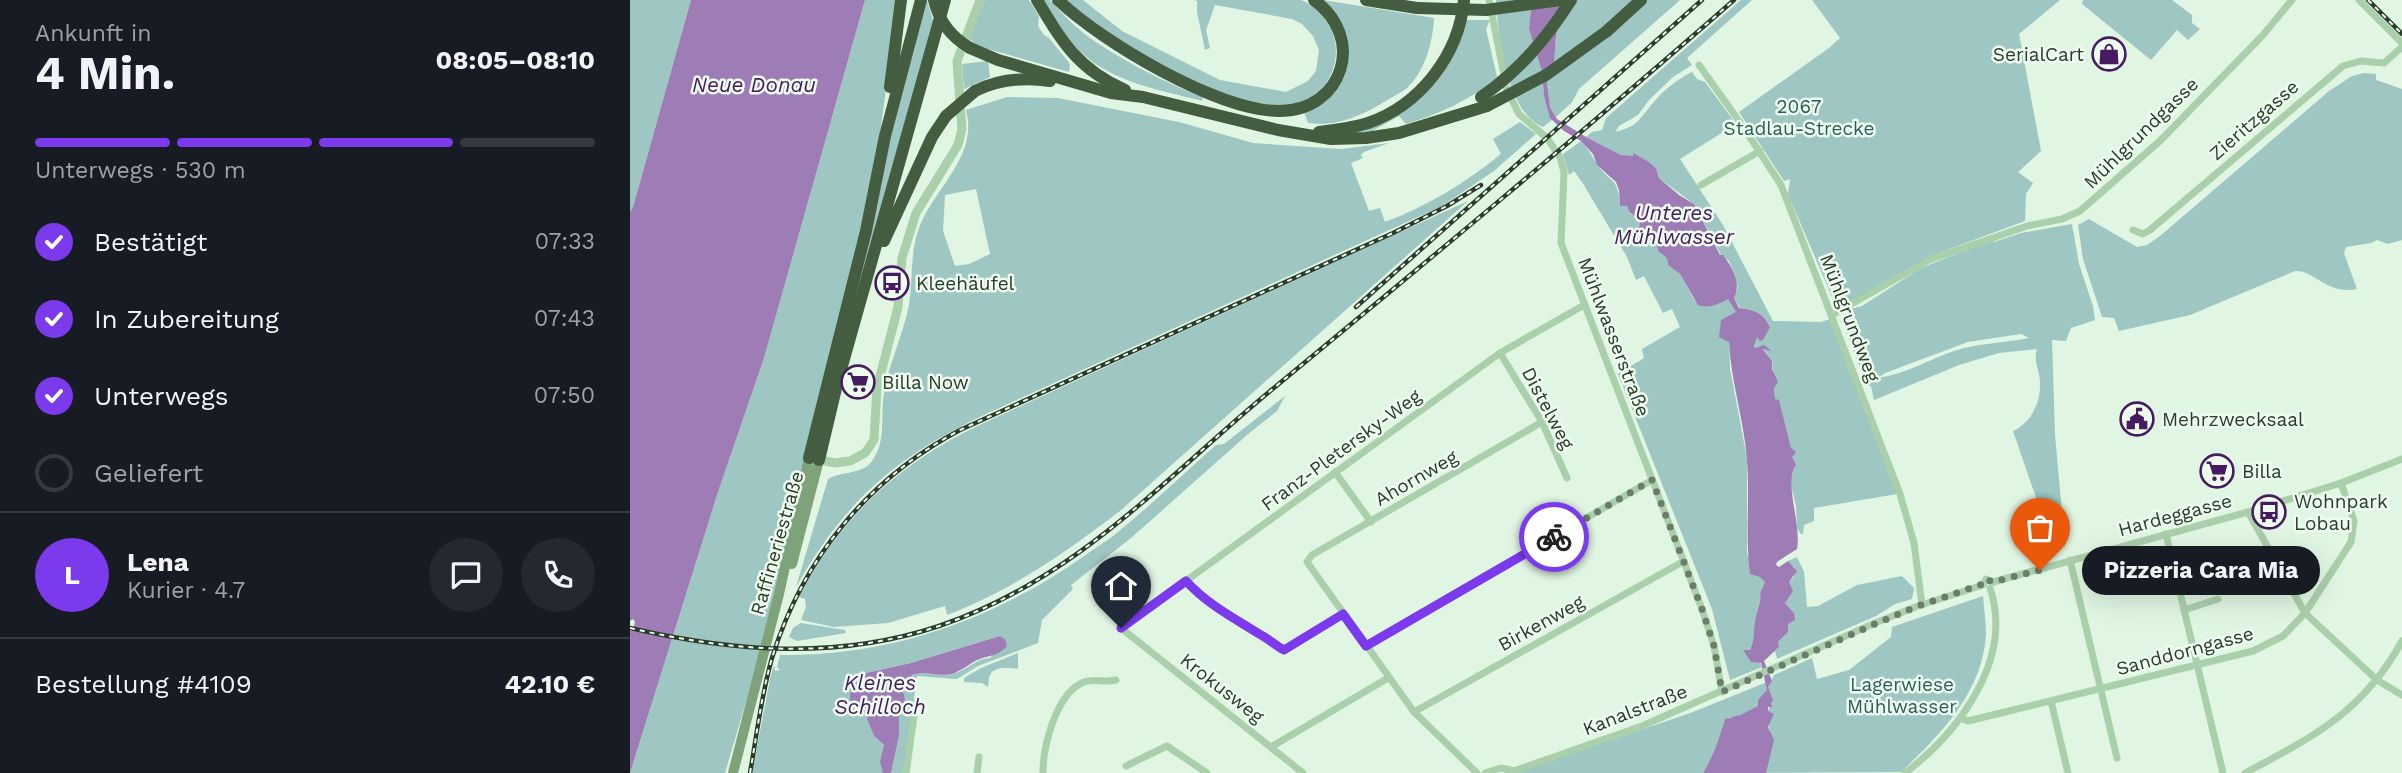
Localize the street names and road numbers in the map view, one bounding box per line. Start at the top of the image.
street label: Mühlgrundgasse [2079,72,2203,194]
street label: Zieritzgasse [2205,75,2303,165]
street label: Mühlgrundweg [1815,251,1885,386]
street label: Mühlwasserstraße [1573,254,1655,420]
street label: Distelweg [1517,363,1580,454]
street label: Franz-Pletersky-Weg [1257,384,1426,516]
street label: Ahornweg [1371,445,1462,511]
street label: Raffineriestraße [745,468,809,618]
street label: Hardeggasse [2116,489,2234,541]
street label: Birkenweg [1494,590,1589,656]
street label: Sanddorngasse [2114,622,2256,680]
street label: Krokusweg [1176,648,1269,728]
street label: Kanalstraße [1579,680,1691,740]

